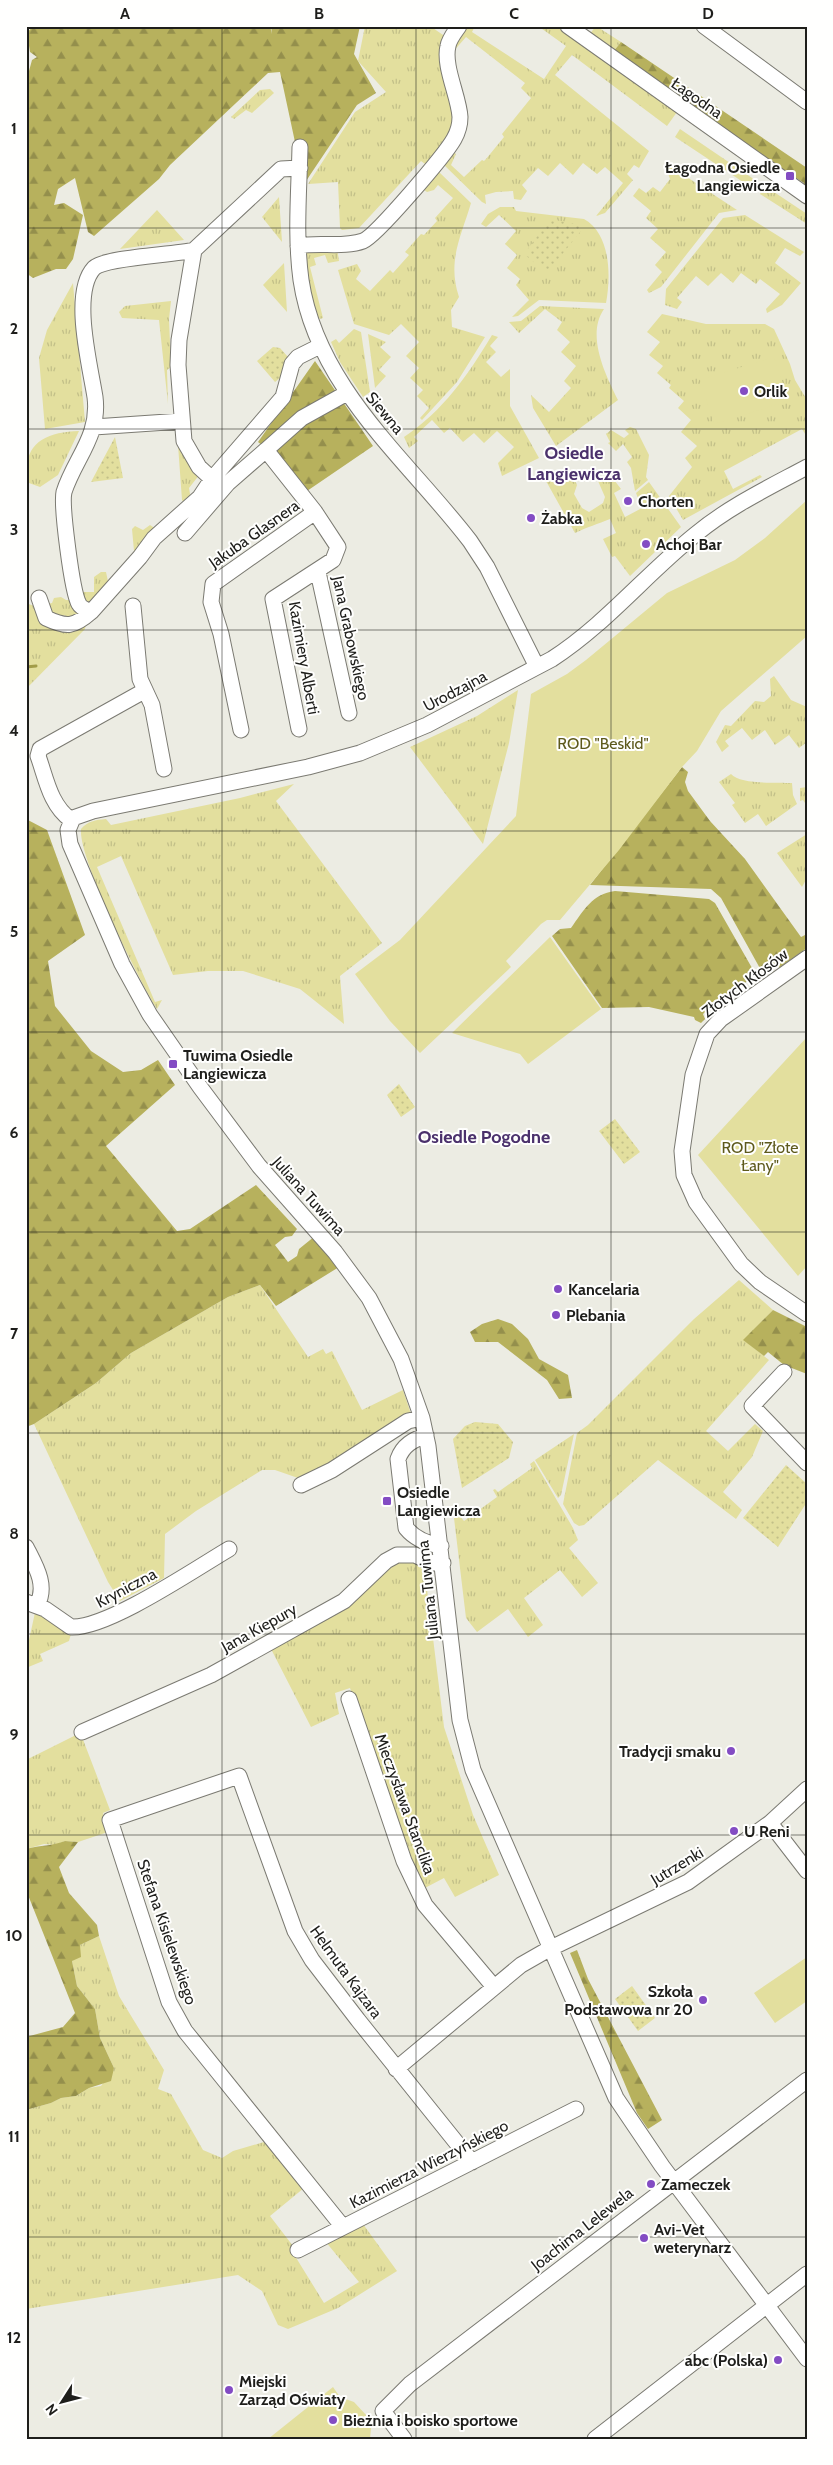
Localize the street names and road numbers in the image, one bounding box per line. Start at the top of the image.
street label: Łagodna [668,74,726,123]
street label: Siewna [362,388,408,438]
street label: Jakuba Glasnera [204,496,303,573]
street label: Jana Grabowskiego [328,573,373,702]
street label: Kazimiery Alberti [285,600,323,716]
street label: Urodzajna [420,666,490,716]
street label: Złotych Kłosów [698,944,792,1021]
street label: Juliana Tuwima [268,1152,350,1240]
street label: Juliana Tuwima [413,1539,443,1642]
street label: Kryniczna [92,1564,160,1612]
street label: Jana Kiepury [217,1600,300,1657]
street label: Mieczysława Stanclika [371,1731,439,1877]
street label: Jutrzenki [646,1843,707,1890]
street label: Stefana Kisielewskiego [133,1857,201,2007]
street label: Helmuta Kajzara [306,1922,386,2022]
street label: Kazimierza Wierzyńskiego [346,2116,512,2212]
street label: Joachima Lelewela [526,2183,637,2275]

